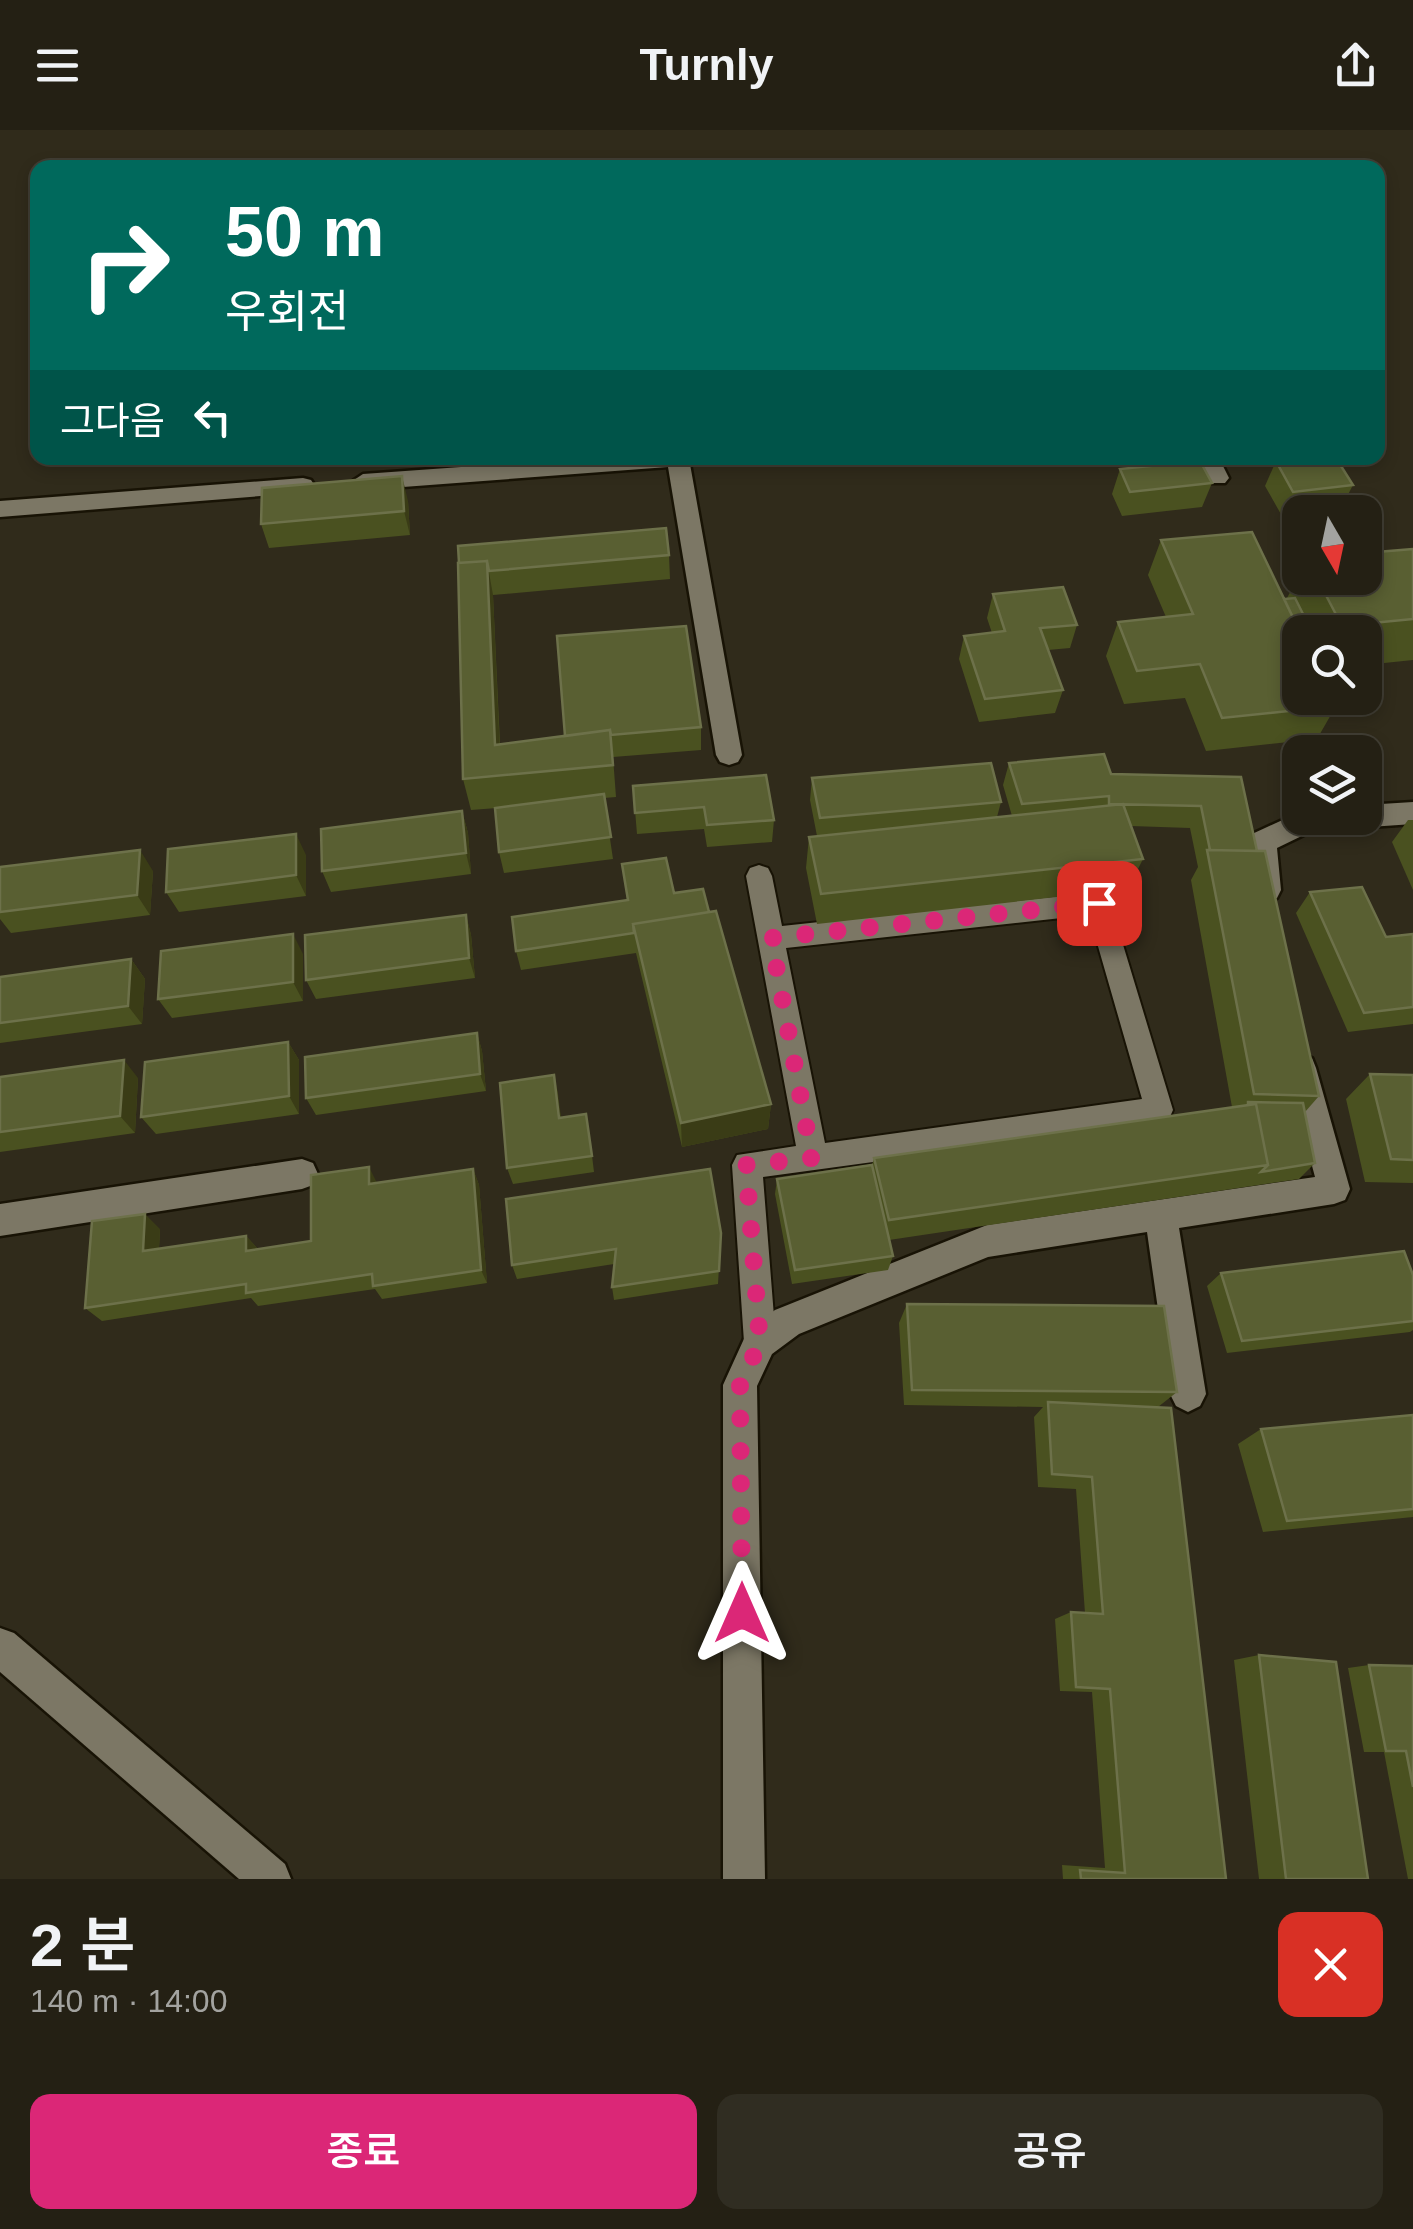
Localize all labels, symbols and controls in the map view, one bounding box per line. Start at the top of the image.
icon: menu [30,38,85,93]
icon: share [1328,38,1383,93]
text: Turnly [639,39,774,90]
text: 50 m [225,193,385,271]
icon: right [60,200,190,330]
text: 우회전 [225,286,349,337]
icon: left [185,390,240,445]
text: 그다음 [60,400,165,442]
north arrow [1282,495,1382,595]
map controls [1282,495,1382,835]
button: search [1282,615,1382,715]
button: layers [1282,735,1382,835]
pin [1057,861,1142,946]
icon: arrive [1072,876,1127,931]
position arrow [690,1561,794,1665]
text: 2 분 [30,1912,135,1979]
button: close [1278,1912,1383,2017]
text: 140 m · 14:00 [30,1983,227,2019]
button: 종료 [30,2094,697,2209]
button: 공유 [717,2094,1383,2209]

